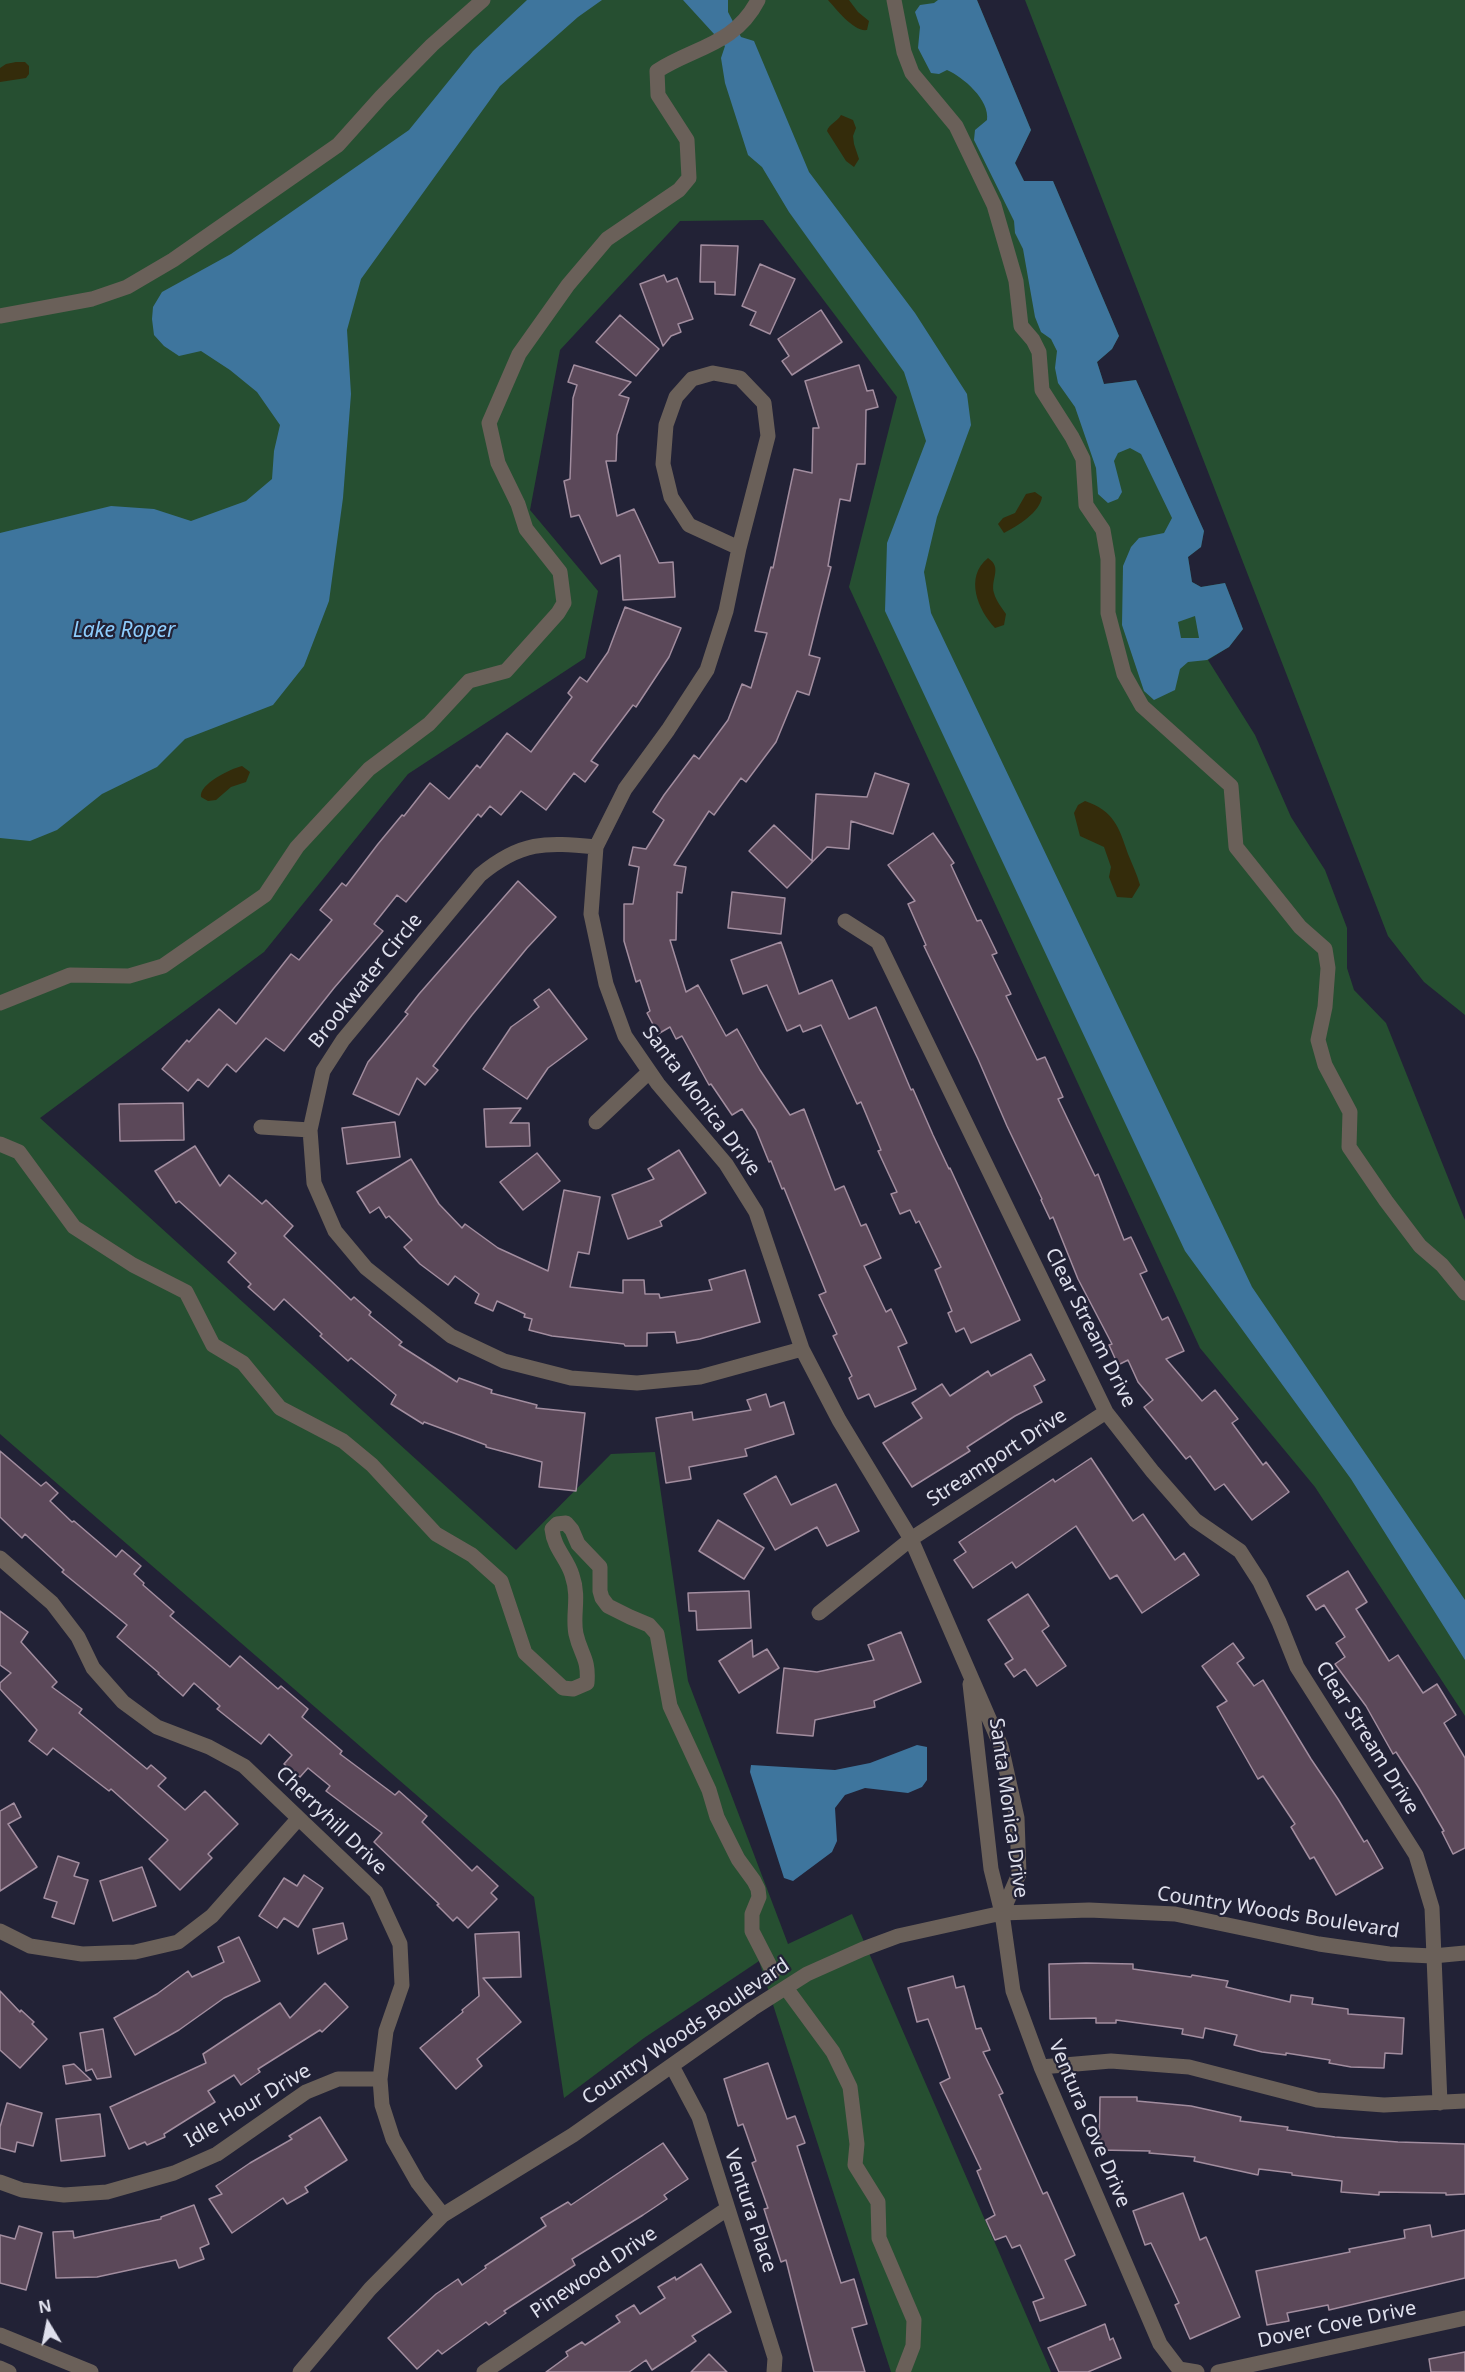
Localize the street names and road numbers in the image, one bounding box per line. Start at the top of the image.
street label: Brookwater Circle [304,909,428,1053]
street label: Santa Monica Drive [637,1021,765,1181]
street label: Clear Stream Drive [1039,1244,1141,1412]
street label: Streamport Drive [923,1404,1071,1512]
street label: Clear Stream Drive [1310,1657,1424,1819]
street label: Santa Monica Drive [983,1716,1033,1900]
street label: Cherryhill Drive [270,1762,392,1880]
street label: Country Woods Boulevard [1155,1882,1401,1944]
street label: Country Woods Boulevard [578,1954,794,2110]
street label: Ventura Cove Drive [1043,2037,1135,2211]
street label: Idle Hour Drive [181,2059,315,2153]
street label: Ventura Place [719,2146,781,2276]
street label: Pinewood Drive [526,2222,662,2324]
street label: Dover Cove Drive [1255,2296,1419,2354]

